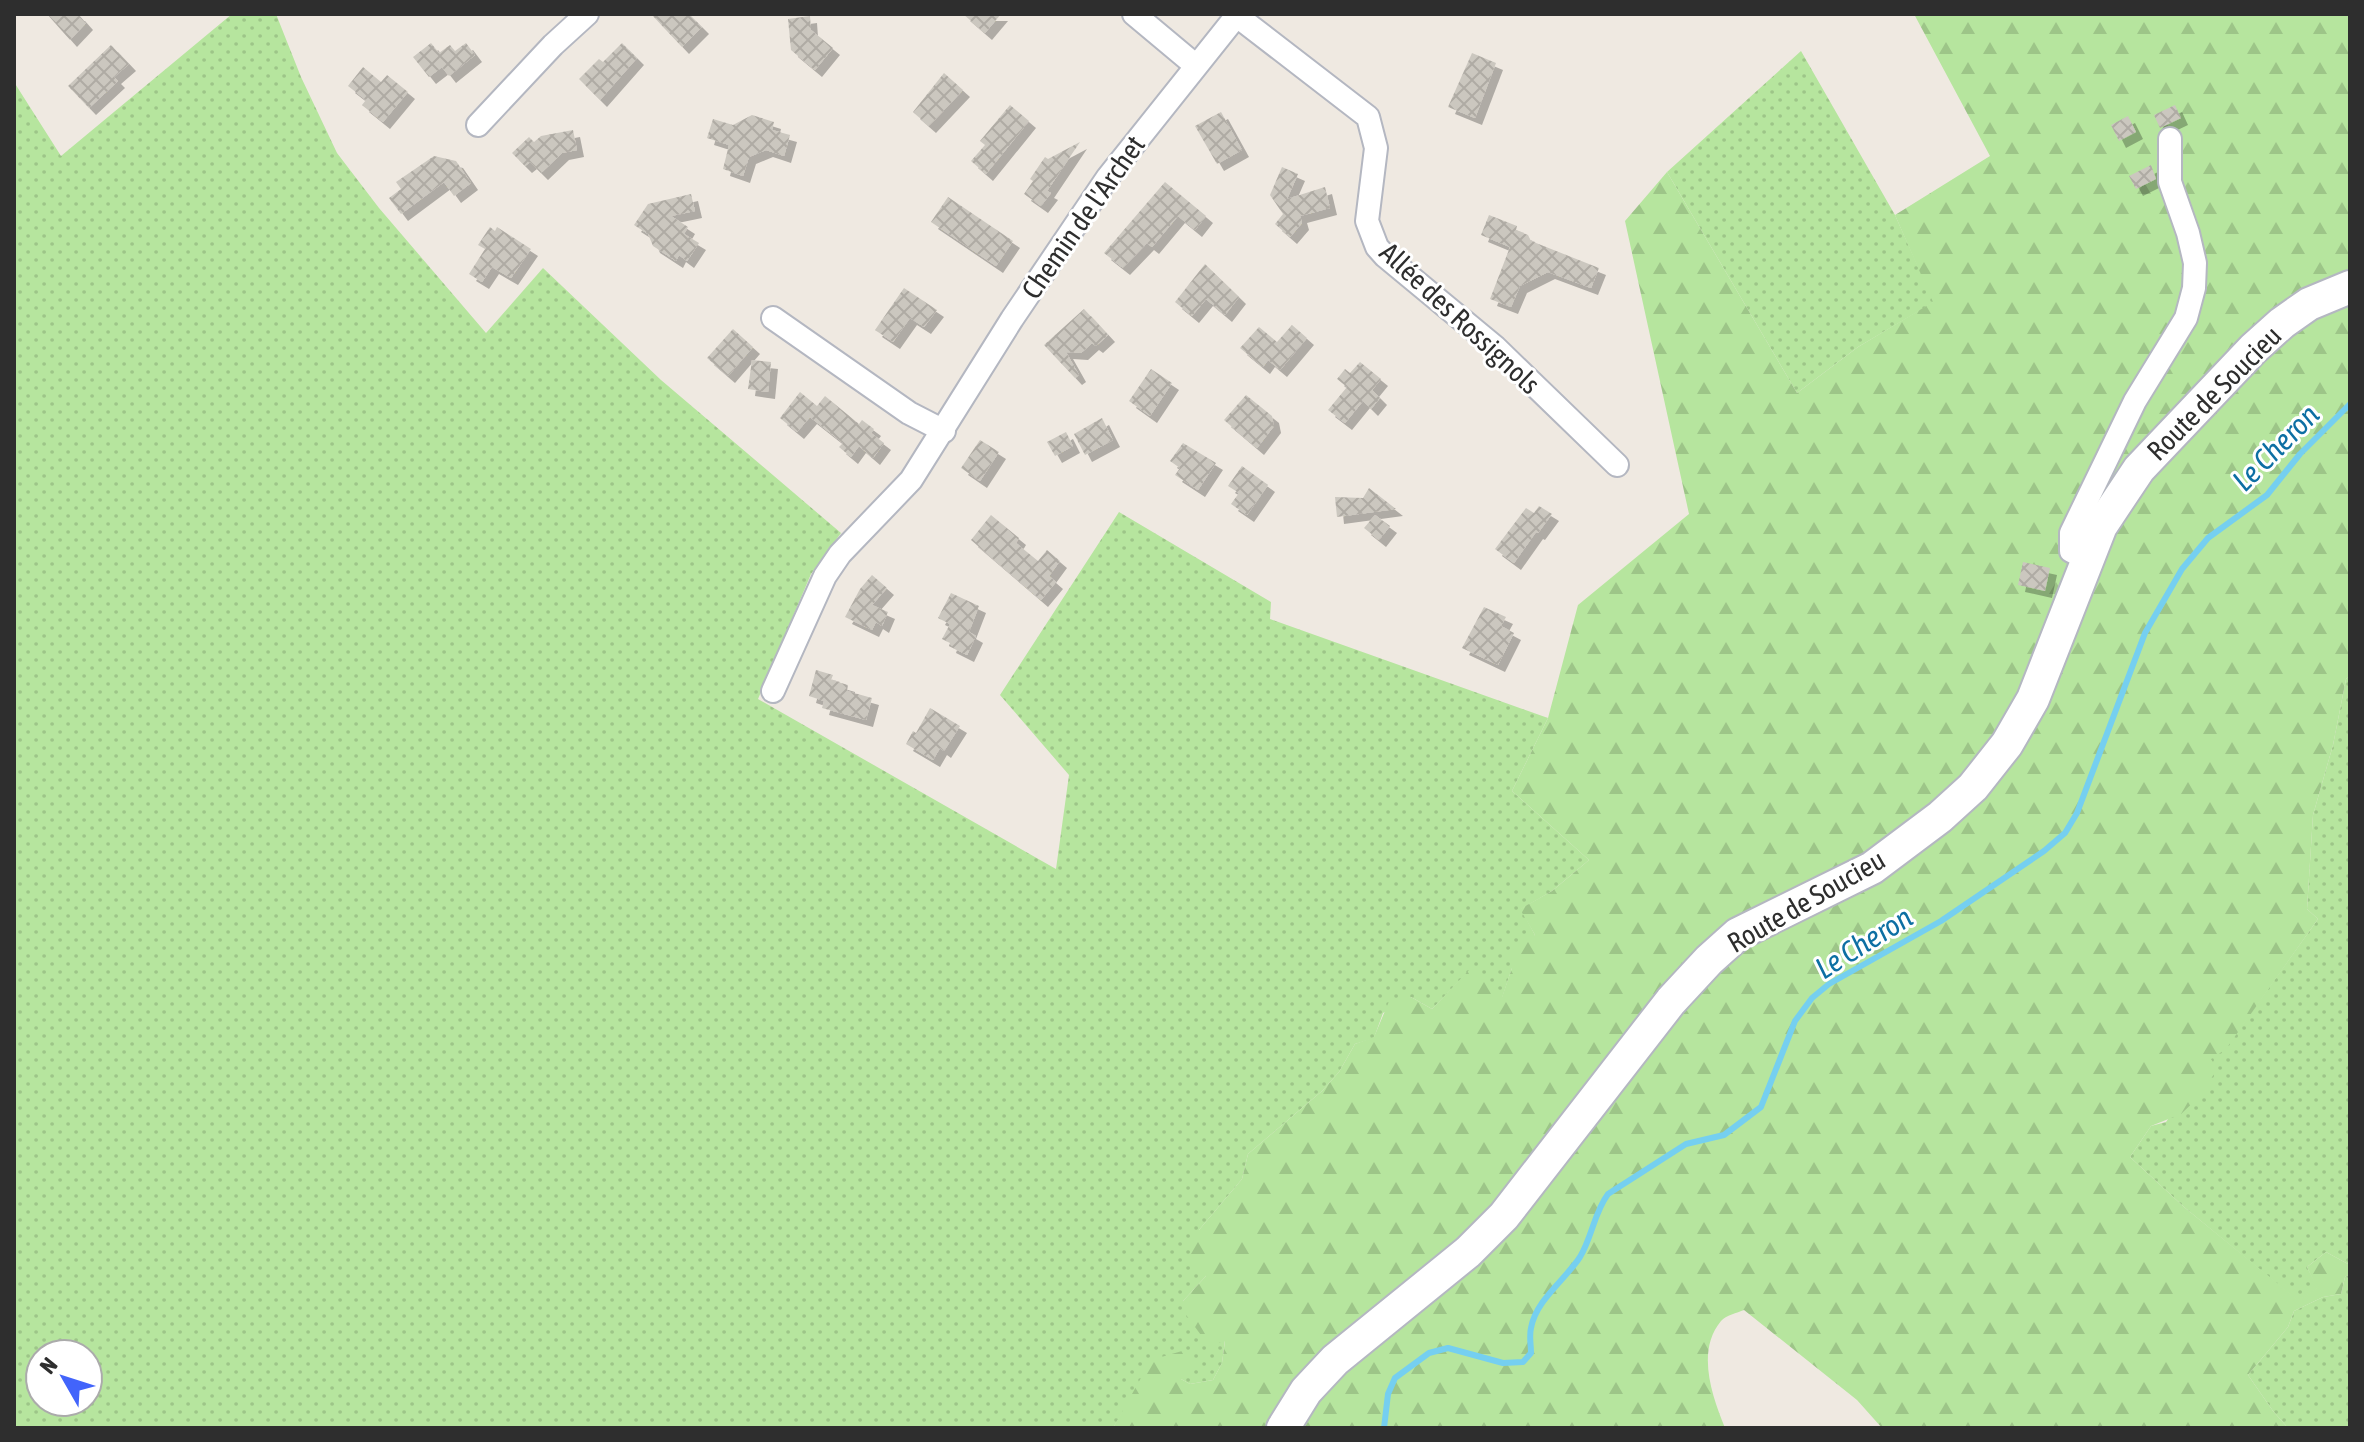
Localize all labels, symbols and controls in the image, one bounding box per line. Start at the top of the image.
street label: Chemin de l'Archet [1015,129,1151,305]
street label: Allée des Rossignols [1374,236,1546,400]
street label: Route de Soucieu [2140,319,2288,467]
water label: Le Cheron [2225,397,2325,497]
street label: Route de Soucieu [1722,843,1890,959]
water label: Le Cheron [1809,899,1918,985]
north arrow [24,1338,104,1418]
text: N [34,1352,63,1379]

